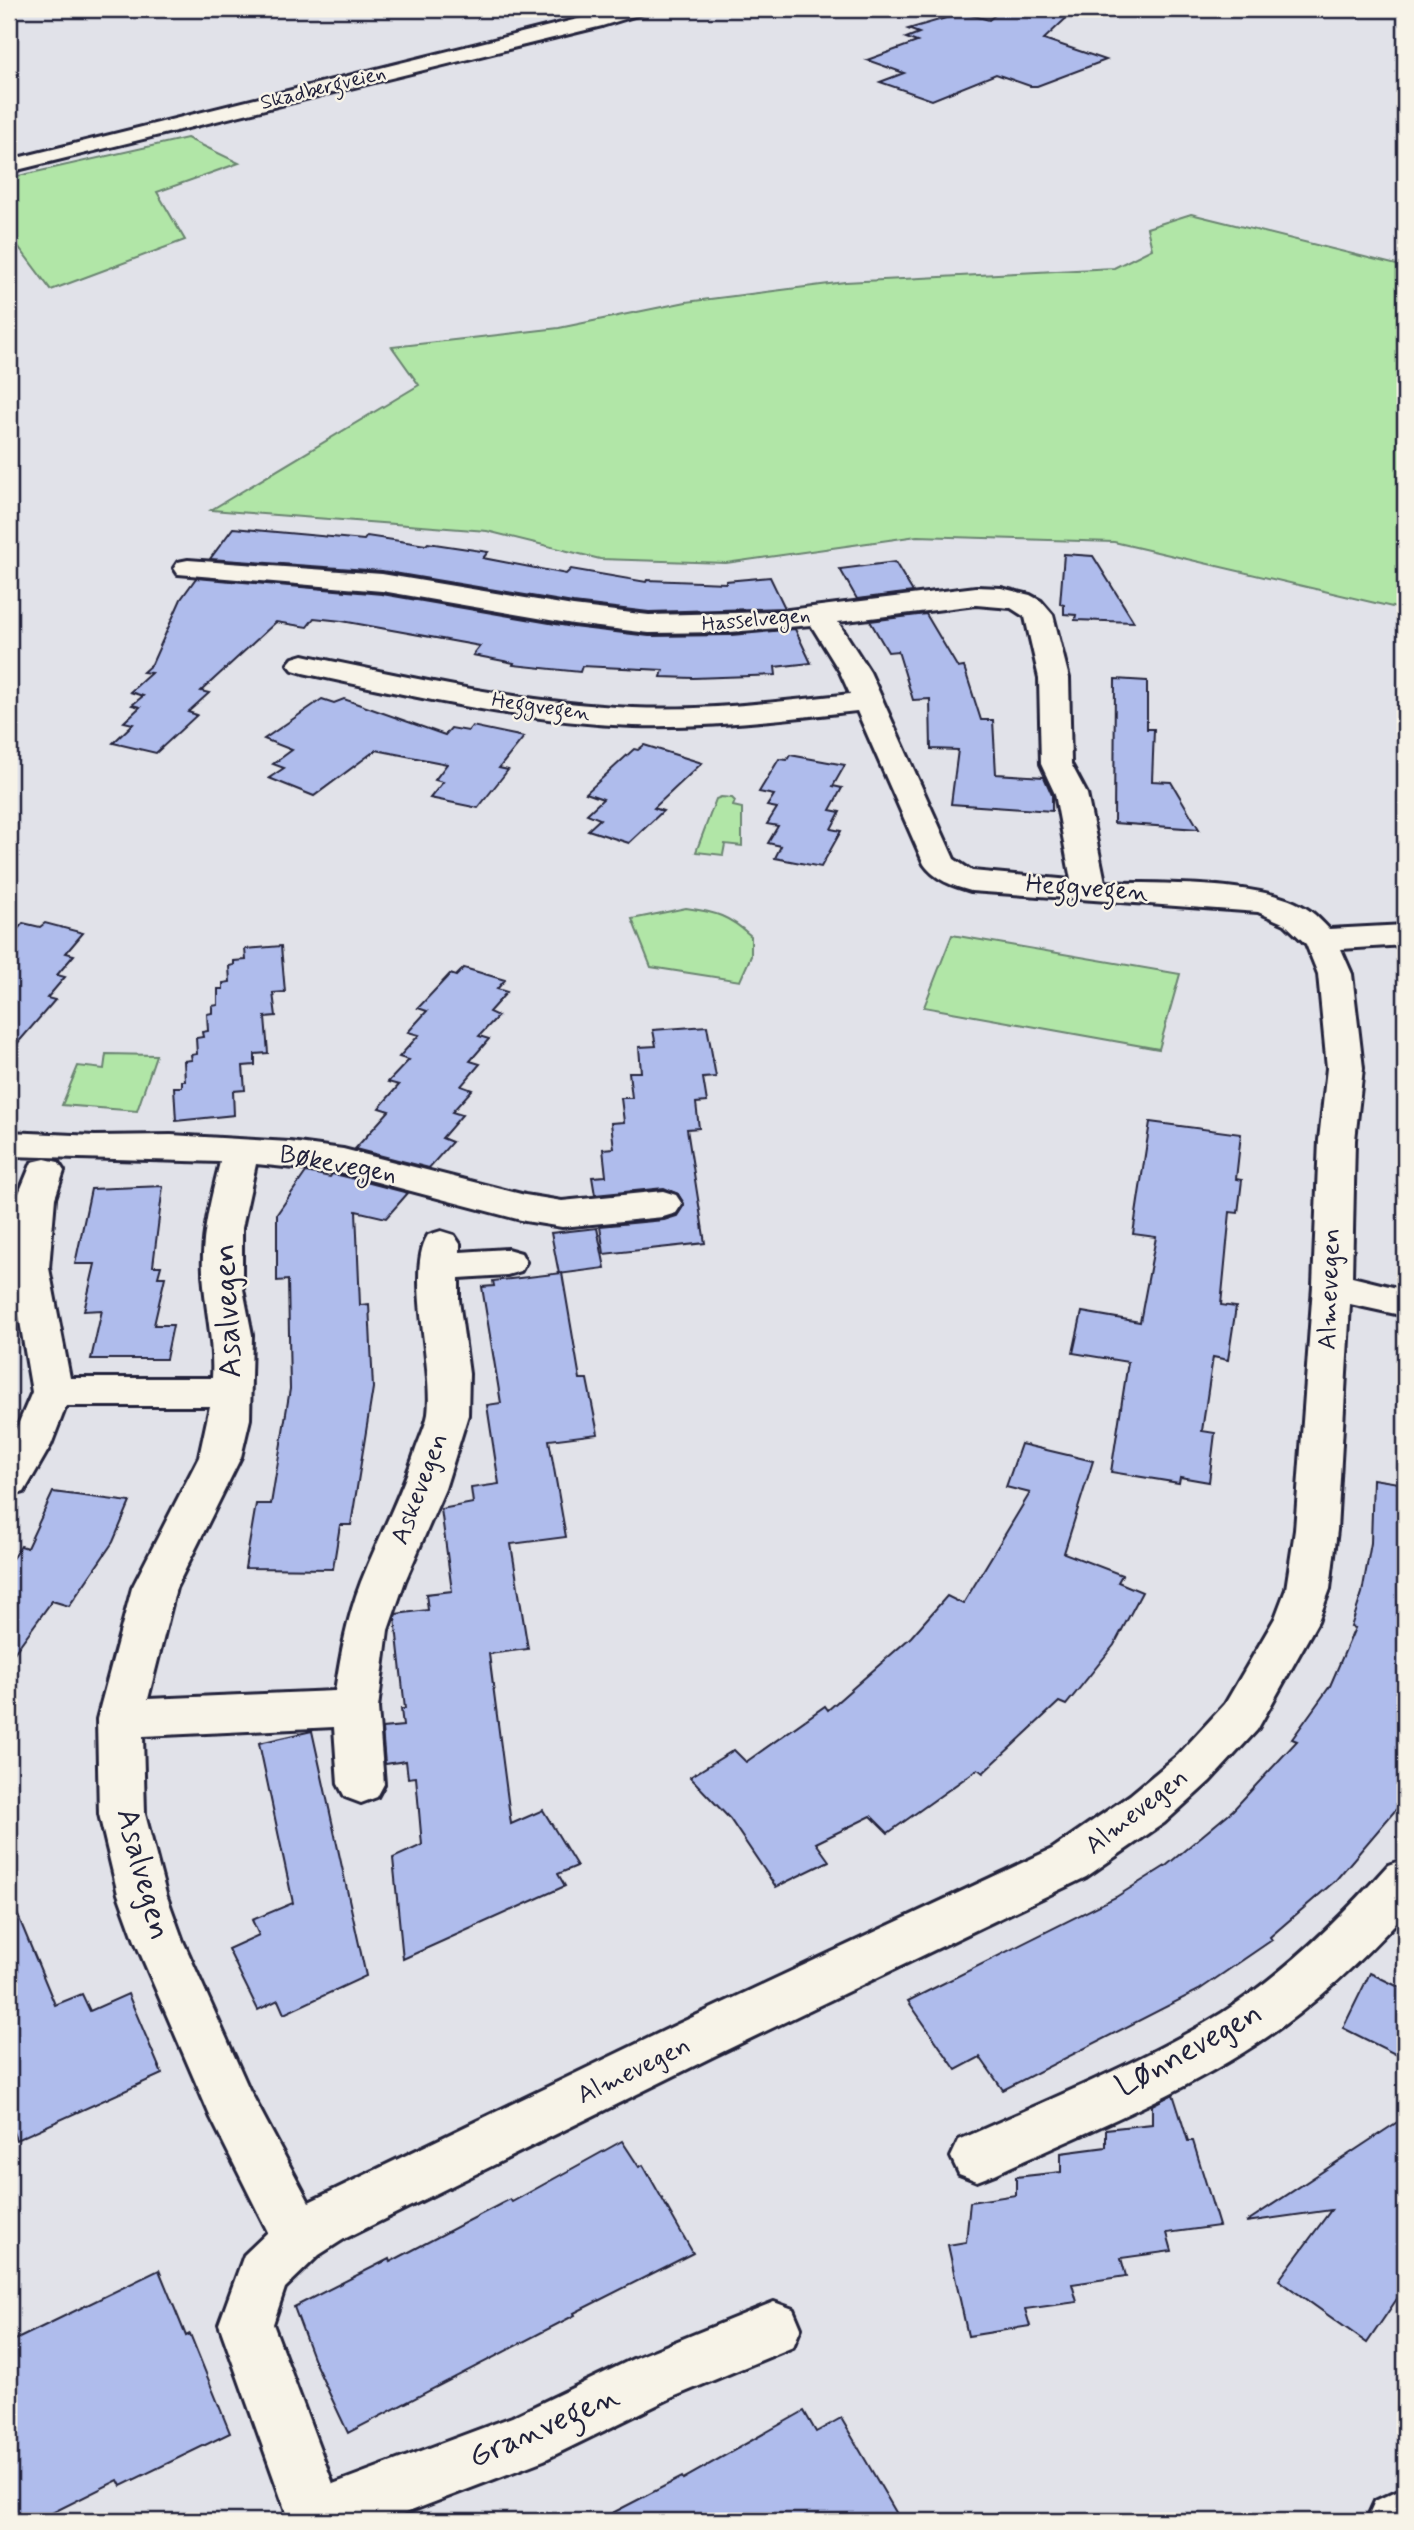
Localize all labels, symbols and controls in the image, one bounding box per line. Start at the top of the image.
street label: Skadbergveien [257,59,389,119]
street label: Hasselvegen [701,601,811,640]
street label: Heggvegen [490,686,593,730]
street label: Heggvegen [1024,868,1150,913]
street label: Bøkevegen [276,1138,399,1194]
street label: Almevegen [1311,1228,1349,1350]
street label: Asalvegen [204,1243,252,1379]
street label: Askevegen [383,1428,457,1550]
street label: Almevegen [1079,1761,1195,1863]
street label: Asalvegen [105,1804,181,1944]
street label: Lønnevegen [1108,1992,1270,2108]
street label: Almevegen [572,2029,696,2113]
street label: Granvegen [462,2375,627,2482]

